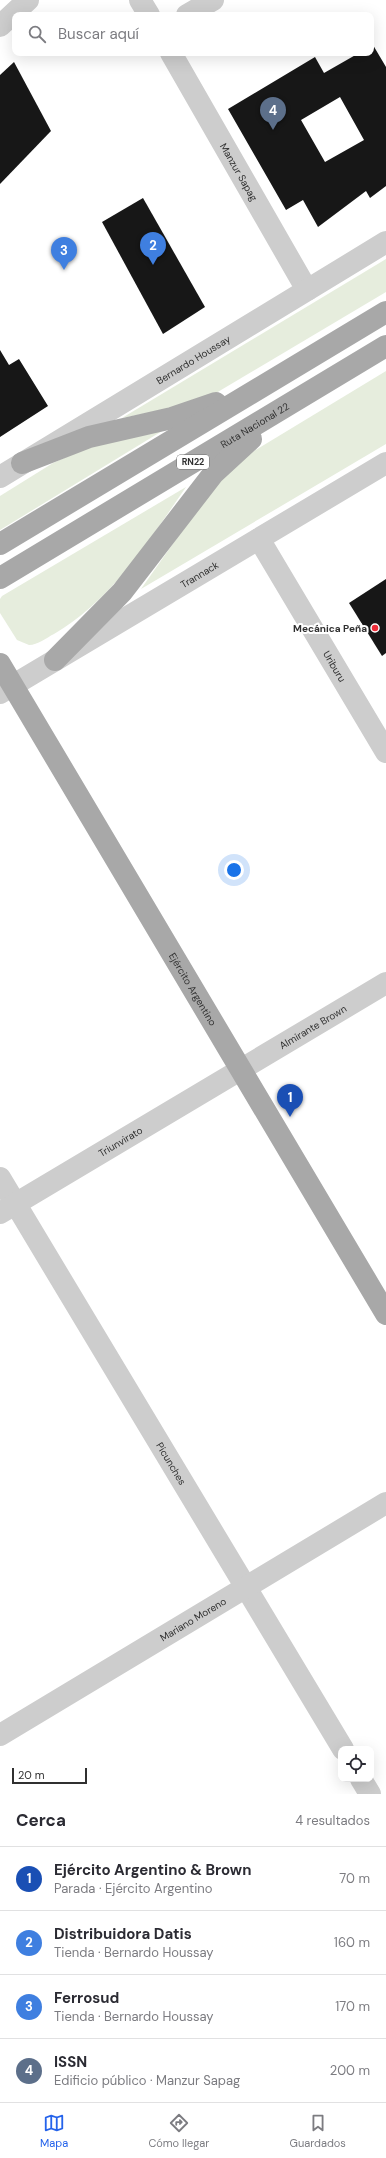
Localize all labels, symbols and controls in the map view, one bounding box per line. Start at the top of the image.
search box [12,12,374,56]
icon: search [26,23,48,45]
text: Buscar aquí [58,24,139,44]
pin: 4 [260,97,286,130]
street label: Manzur Sapag [217,141,261,204]
pin: 2 [140,232,166,265]
pin: 3 [51,237,77,270]
street label: Bernardo Houssay [154,332,233,387]
street label: Ruta Nacional 22 [218,400,292,451]
road number: RN22 [177,455,209,469]
street label: Trannack [178,558,221,591]
place label: Mecánica Peña [293,622,367,635]
marker: Mecánica Peña [370,623,380,633]
street label: Uriburu [320,648,349,685]
your location [224,860,244,880]
street label: Ejército Argentino [166,950,219,1028]
street label: Almirante Brown [277,1002,349,1052]
pin: 1 [277,1084,303,1117]
street label: Triunvirato [96,1124,145,1160]
street label: Picunches [153,1440,189,1487]
street label: Mariano Moreno [158,1595,229,1644]
map controls [338,1746,374,1782]
button: locate [338,1746,374,1782]
scale bar [12,1766,87,1785]
text: 20 m [18,1768,44,1782]
text: Cerca [16,1809,66,1831]
text: 4 resultados [295,1812,370,1829]
text: Ejército Argentino & Brown [54,1860,251,1880]
text: 1 [27,1870,31,1887]
text: 70 m [339,1870,370,1887]
text: Parada · Ejército Argentino [54,1880,213,1897]
text: Distribuidora Datis [54,1924,192,1944]
text: 2 [25,1934,33,1951]
text: 160 m [334,1934,370,1951]
text: Tienda · Bernardo Houssay [54,1944,214,1961]
text: Ferrosud [54,1988,119,2008]
text: 3 [25,1998,33,2015]
text: 170 m [335,1998,370,2015]
text: Tienda · Bernardo Houssay [54,2008,214,2025]
text: ISSN [54,2052,87,2072]
text: 4 [25,2062,33,2079]
text: 200 m [330,2062,370,2079]
text: Edificio público · Manzur Sapag [54,2072,240,2089]
tab: Mapa [40,2112,68,2150]
tab: Cómo llegar [148,2112,209,2150]
tab: Guardados [290,2112,346,2150]

